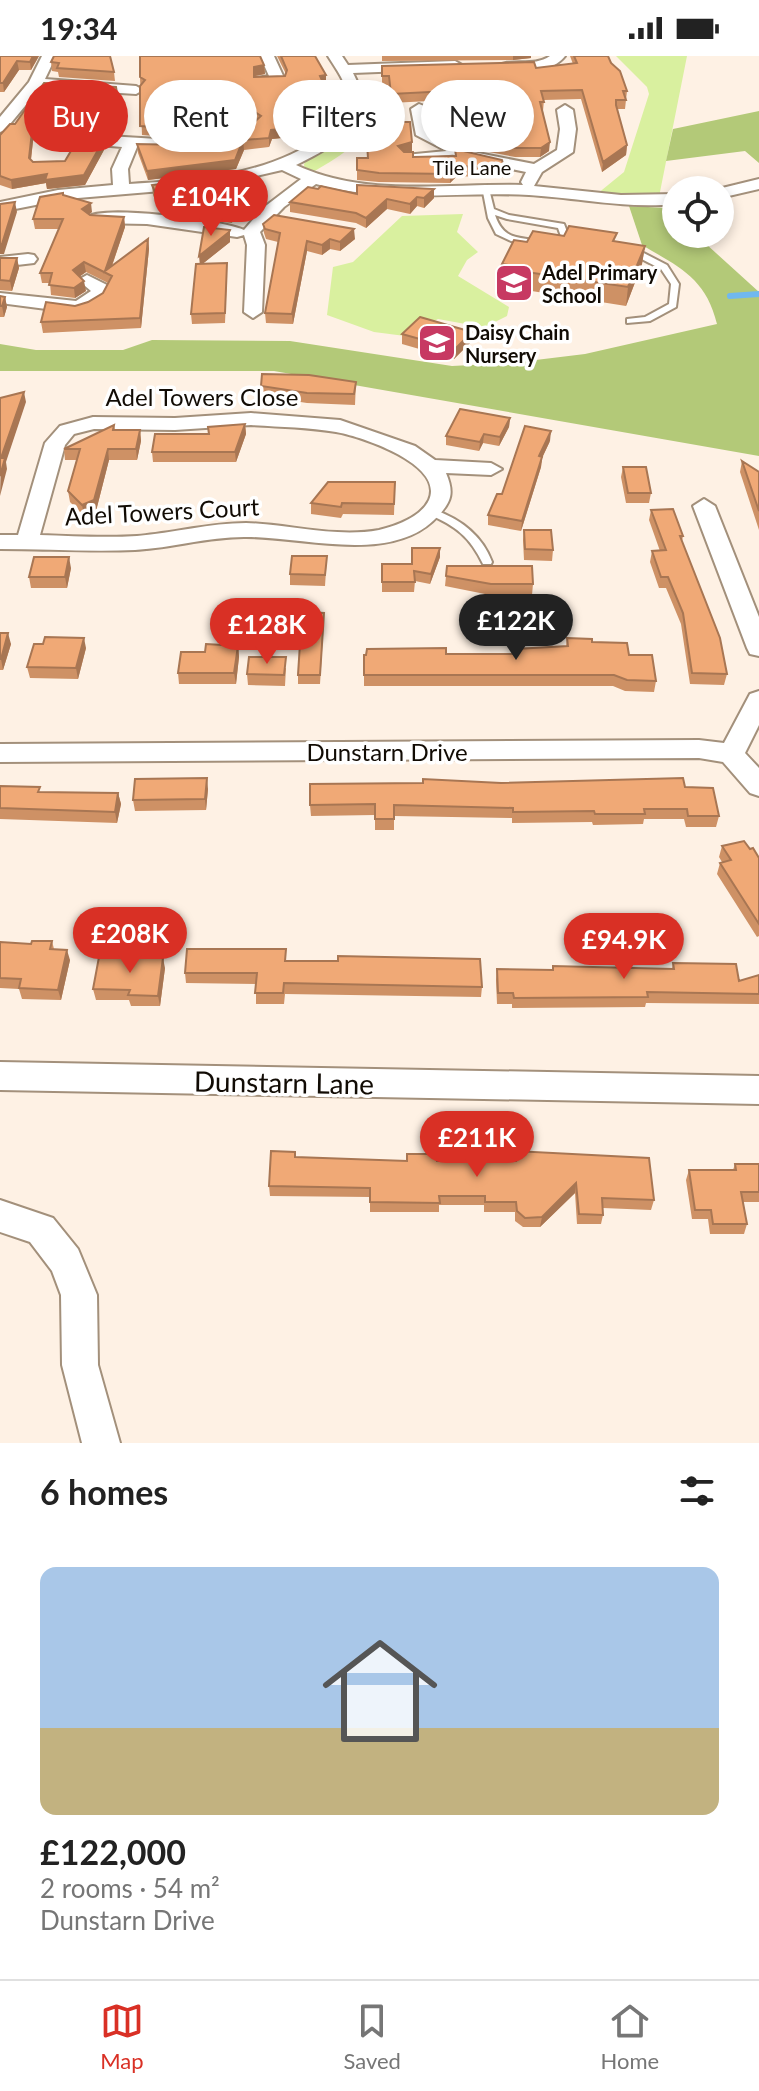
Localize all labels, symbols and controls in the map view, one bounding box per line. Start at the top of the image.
text: 19:34 [40,10,117,46]
chip: Buy [24,80,128,152]
chip: Rent [144,80,257,152]
chip: Filters [273,80,405,152]
chip: New [421,80,534,152]
street label: Tile Lane [433,155,511,179]
pin: £104K [155,170,267,238]
map controls [662,176,734,248]
button: locate [662,176,734,248]
text: £104K [172,180,250,212]
place label: Adel Primary School [541,260,658,307]
school or university icon: Adel Primary School [493,262,535,304]
place label: Daisy Chain Nursery [465,320,570,367]
school or university icon: Daisy Chain Nursery [416,322,458,364]
street label: Adel Towers Close [106,382,298,411]
street label: Adel Towers Court [64,491,260,531]
pin: £122K [460,594,572,662]
pin: £128K [211,598,323,666]
text: £122K [477,604,555,636]
text: £128K [228,608,306,640]
street label: Dunstarn Drive [306,737,468,766]
pin: £208K [74,907,186,975]
pin: £94.9K [559,913,689,981]
text: £208K [91,917,169,949]
text: £94.9K [582,923,666,955]
street label: Dunstarn Lane [194,1063,374,1101]
pin: £211K [421,1111,533,1179]
text: £211K [438,1121,516,1153]
icon: filters [675,1469,719,1513]
text: 6 homes [40,1471,168,1512]
icon: home [308,1619,452,1763]
text: £122,000 [40,1831,186,1872]
text: 2 rooms · 54 m² [40,1872,220,1904]
text: Dunstarn Drive [40,1904,215,1936]
tab: Map [100,1999,144,2074]
tab: Saved [343,1999,401,2074]
tab: Home [601,1999,659,2074]

